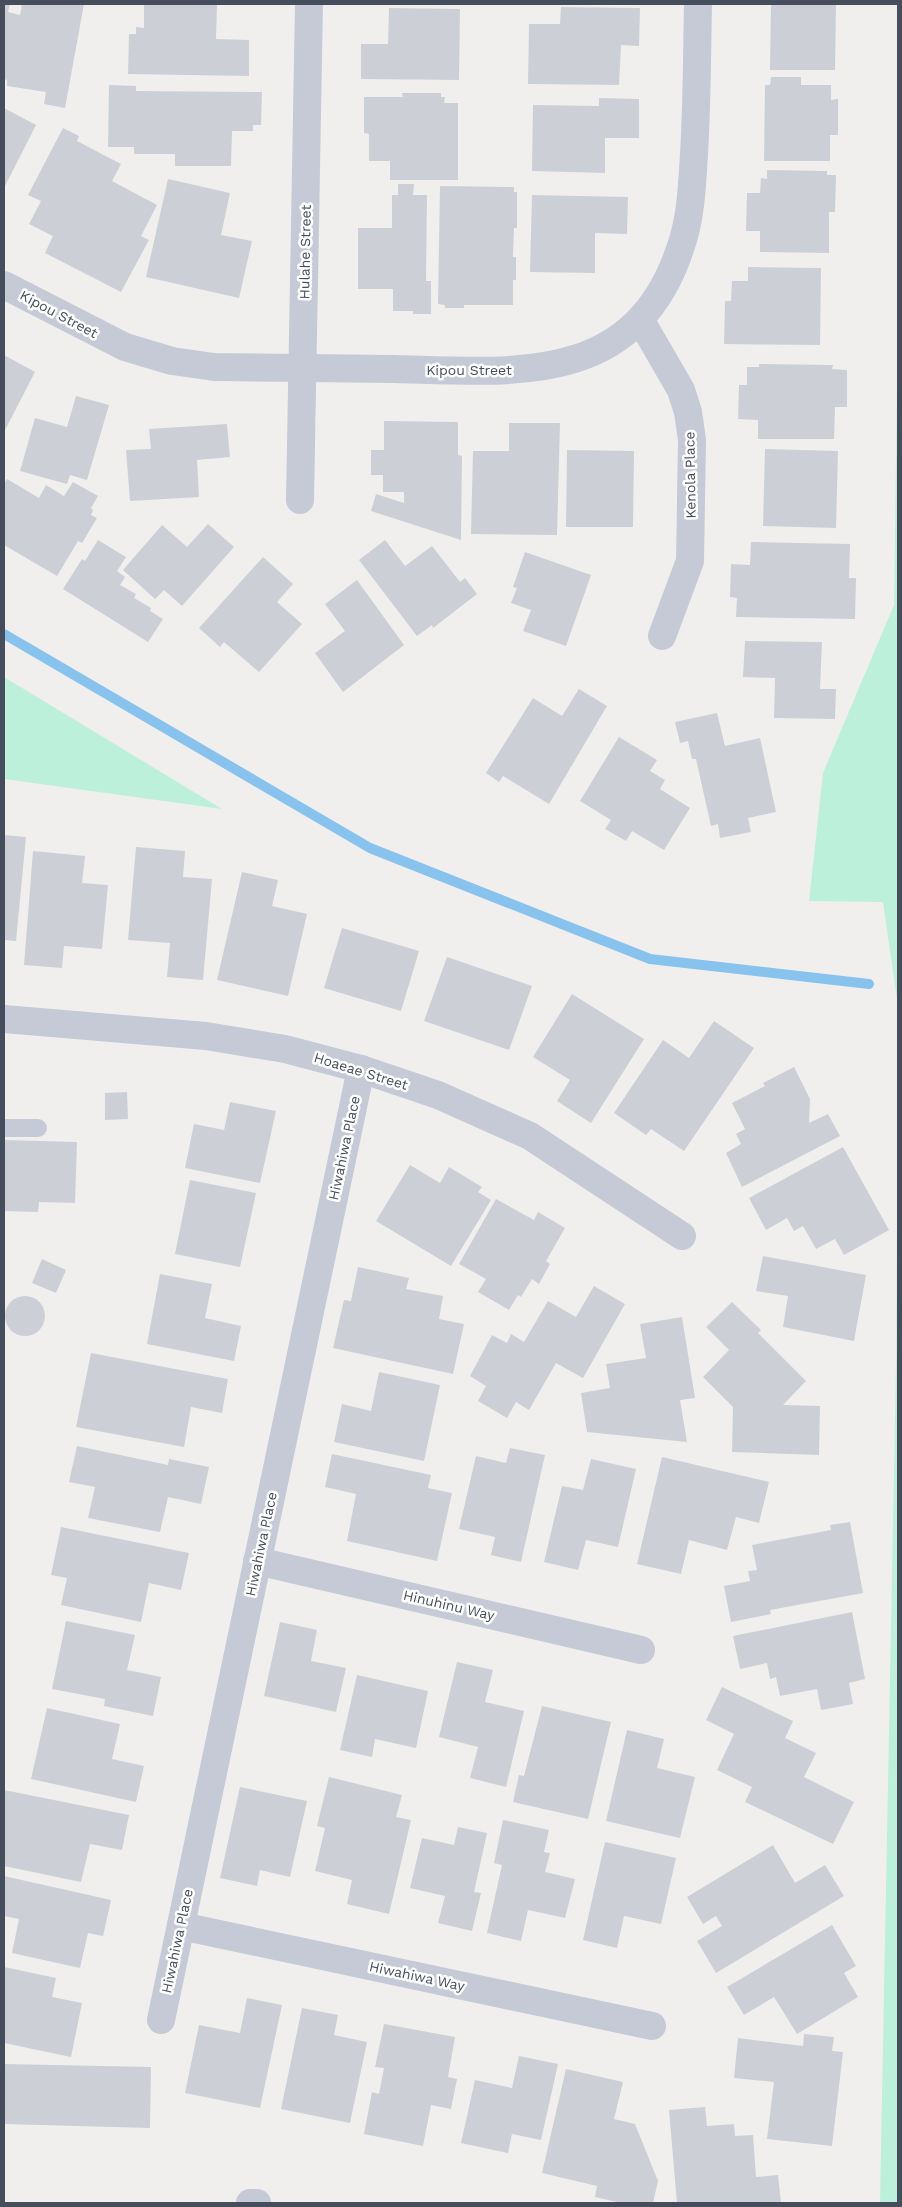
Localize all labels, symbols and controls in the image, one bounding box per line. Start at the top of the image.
street label: Hulahe Street [296,204,314,299]
street label: Kipou Street [17,287,101,341]
street label: Kipou Street [426,362,512,378]
street label: Kenola Place [681,431,699,519]
street label: Hoaeae Street [312,1049,410,1093]
street label: Hiwahiwa Place [325,1094,363,1202]
street label: Hiwahiwa Place [242,1490,280,1598]
street label: Hinuhinu Way [402,1587,497,1623]
street label: Hiwahiwa Place [158,1887,196,1995]
street label: Hiwahiwa Way [368,1958,467,1994]

